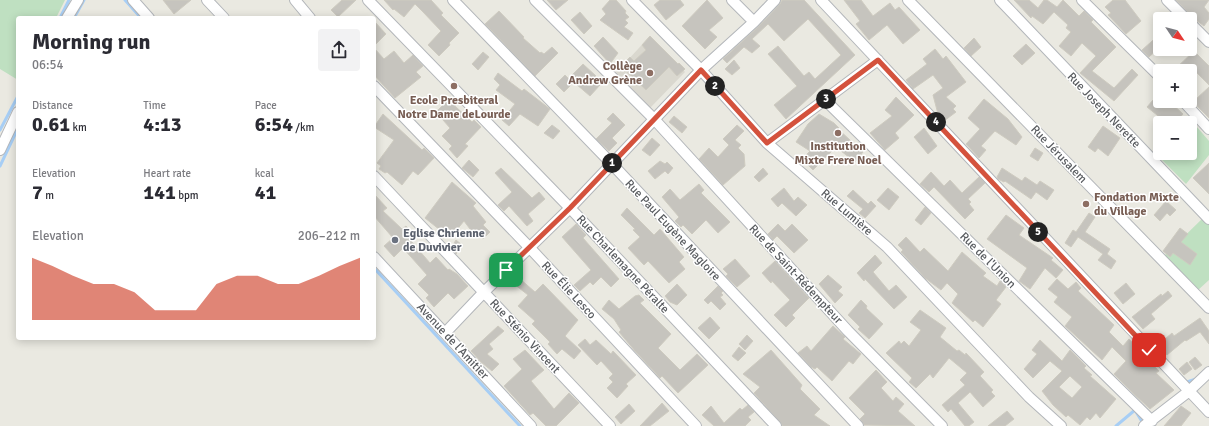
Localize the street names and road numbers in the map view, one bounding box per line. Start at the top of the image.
street label: Rue Joseph Nerette [1064,69,1143,151]
street label: Rue Jérusalem [1027,122,1090,186]
street label: Rue Paul Eugène Magloire [622,176,724,284]
street label: Rue Lumière [818,186,876,239]
street label: Rue Charlemagne Péralte [573,212,672,317]
street label: Rue de Saint-Rédempteur [746,221,846,328]
street label: Rue de l'Union [956,229,1019,292]
street label: Rue Élie Lesco [538,258,599,322]
street label: Rue Sténio Vincent [486,296,563,377]
street label: Avenue de l'Amitier [413,300,492,383]

